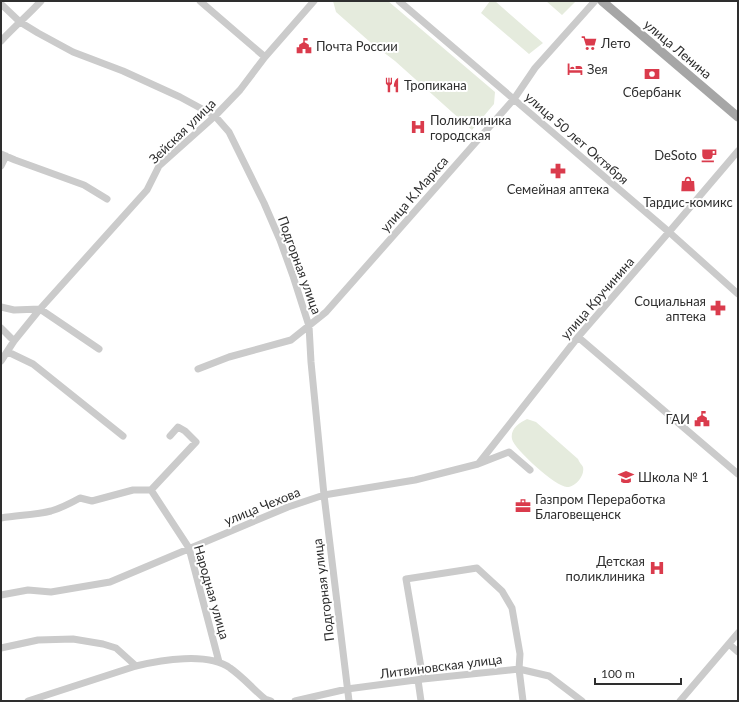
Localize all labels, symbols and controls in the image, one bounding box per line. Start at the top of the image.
street label: улица Ленина [641,16,715,82]
supermarket icon: Лето [580,34,598,52]
place label: Лето [600,35,631,51]
public building icon: Почта России [295,37,313,55]
place label: Почта России [316,38,398,54]
hotel icon: Зея [566,60,584,78]
place label: Зея [587,61,608,77]
bank icon: Сбербанк [643,65,661,83]
restaurant icon: Тропикана [383,76,401,94]
place label: Тропикана [404,77,467,93]
place label: Сбербанк [623,84,681,100]
street label: улица 50 лет Октября [522,89,632,187]
street label: Зейская улица [145,95,219,167]
place label: Поликлиника городская [430,112,511,143]
hospital icon: Поликлиника городская [409,118,427,136]
cafe icon: DeSoto [700,146,718,164]
place label: DeSoto [654,147,697,163]
street label: улица К.Маркса [377,153,451,235]
pharmacy icon: Семейная аптека [549,162,567,180]
shop icon: Тардис-комикс [679,175,697,193]
place label: Семейная аптека [507,181,609,197]
place label: Тардис-комикс [643,194,733,210]
street label: Подгорная улица [275,214,325,316]
street label: улица Кручинина [557,253,637,343]
place label: Социальная аптека [634,293,706,324]
pharmacy icon: Социальная аптека [709,299,727,317]
public building icon: ГАИ [693,410,711,428]
place label: ГАИ [665,411,690,427]
school or university icon: Школа № 1 [617,468,635,486]
place label: Школа № 1 [638,469,709,485]
street label: улица Чехова [222,484,302,528]
place label: Газпром Переработка Благовещенск [535,491,665,522]
office icon: Газпром Переработка Благовещенск [514,497,532,515]
street label: Подгорная улица [309,538,337,642]
street label: Народная улица [191,543,233,641]
place label: Детская поликлиника [566,553,645,584]
hospital icon: Детская поликлиника [648,559,666,577]
street label: Литвиновская улица [378,651,503,682]
scale bar [595,660,681,686]
text: 100 m [601,666,635,681]

